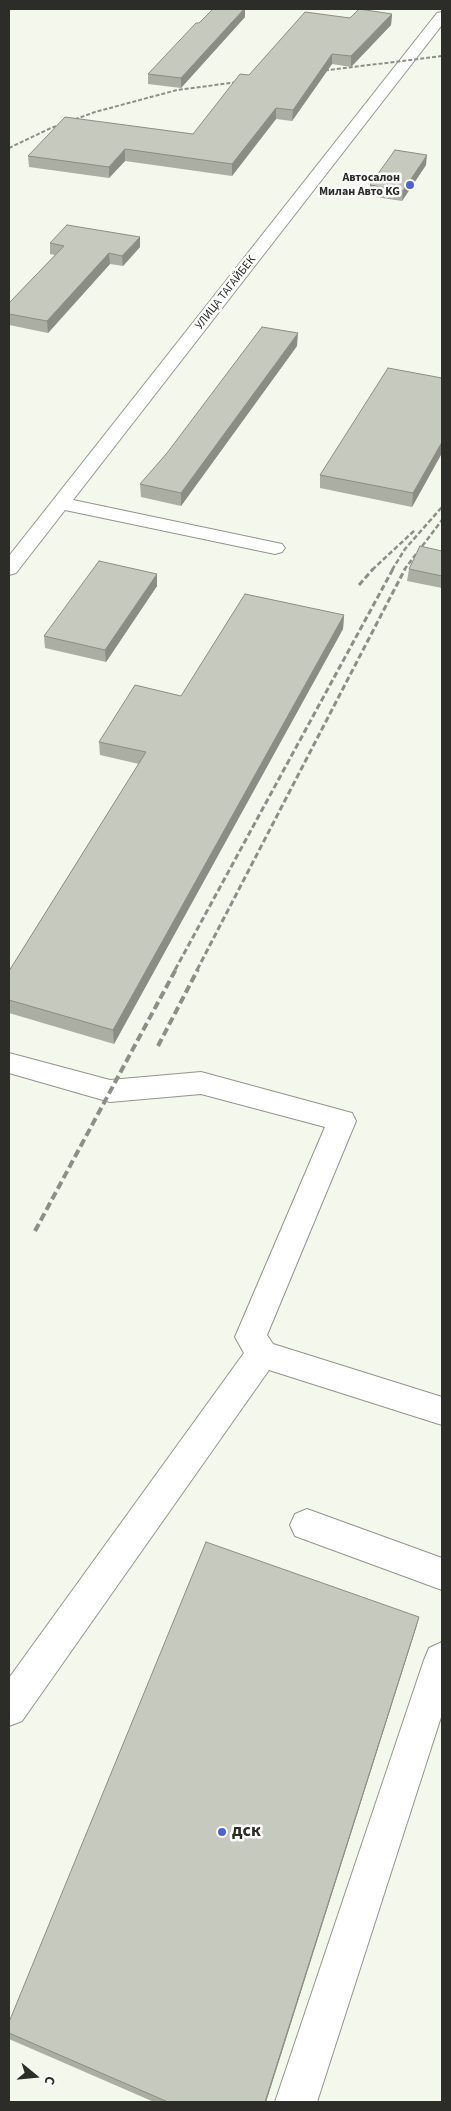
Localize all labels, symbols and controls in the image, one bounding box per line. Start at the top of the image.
place label: Автосалон Милан Авто KG [319,171,400,199]
marker: Автосалон Милан Авто KG [404,179,416,191]
street label: УЛИЦА ТАГАЙБЕК [193,253,259,333]
place label: дск [232,1821,261,1843]
marker: дск [216,1826,228,1838]
north arrow [10,2051,60,2101]
text: С [39,2074,60,2087]

